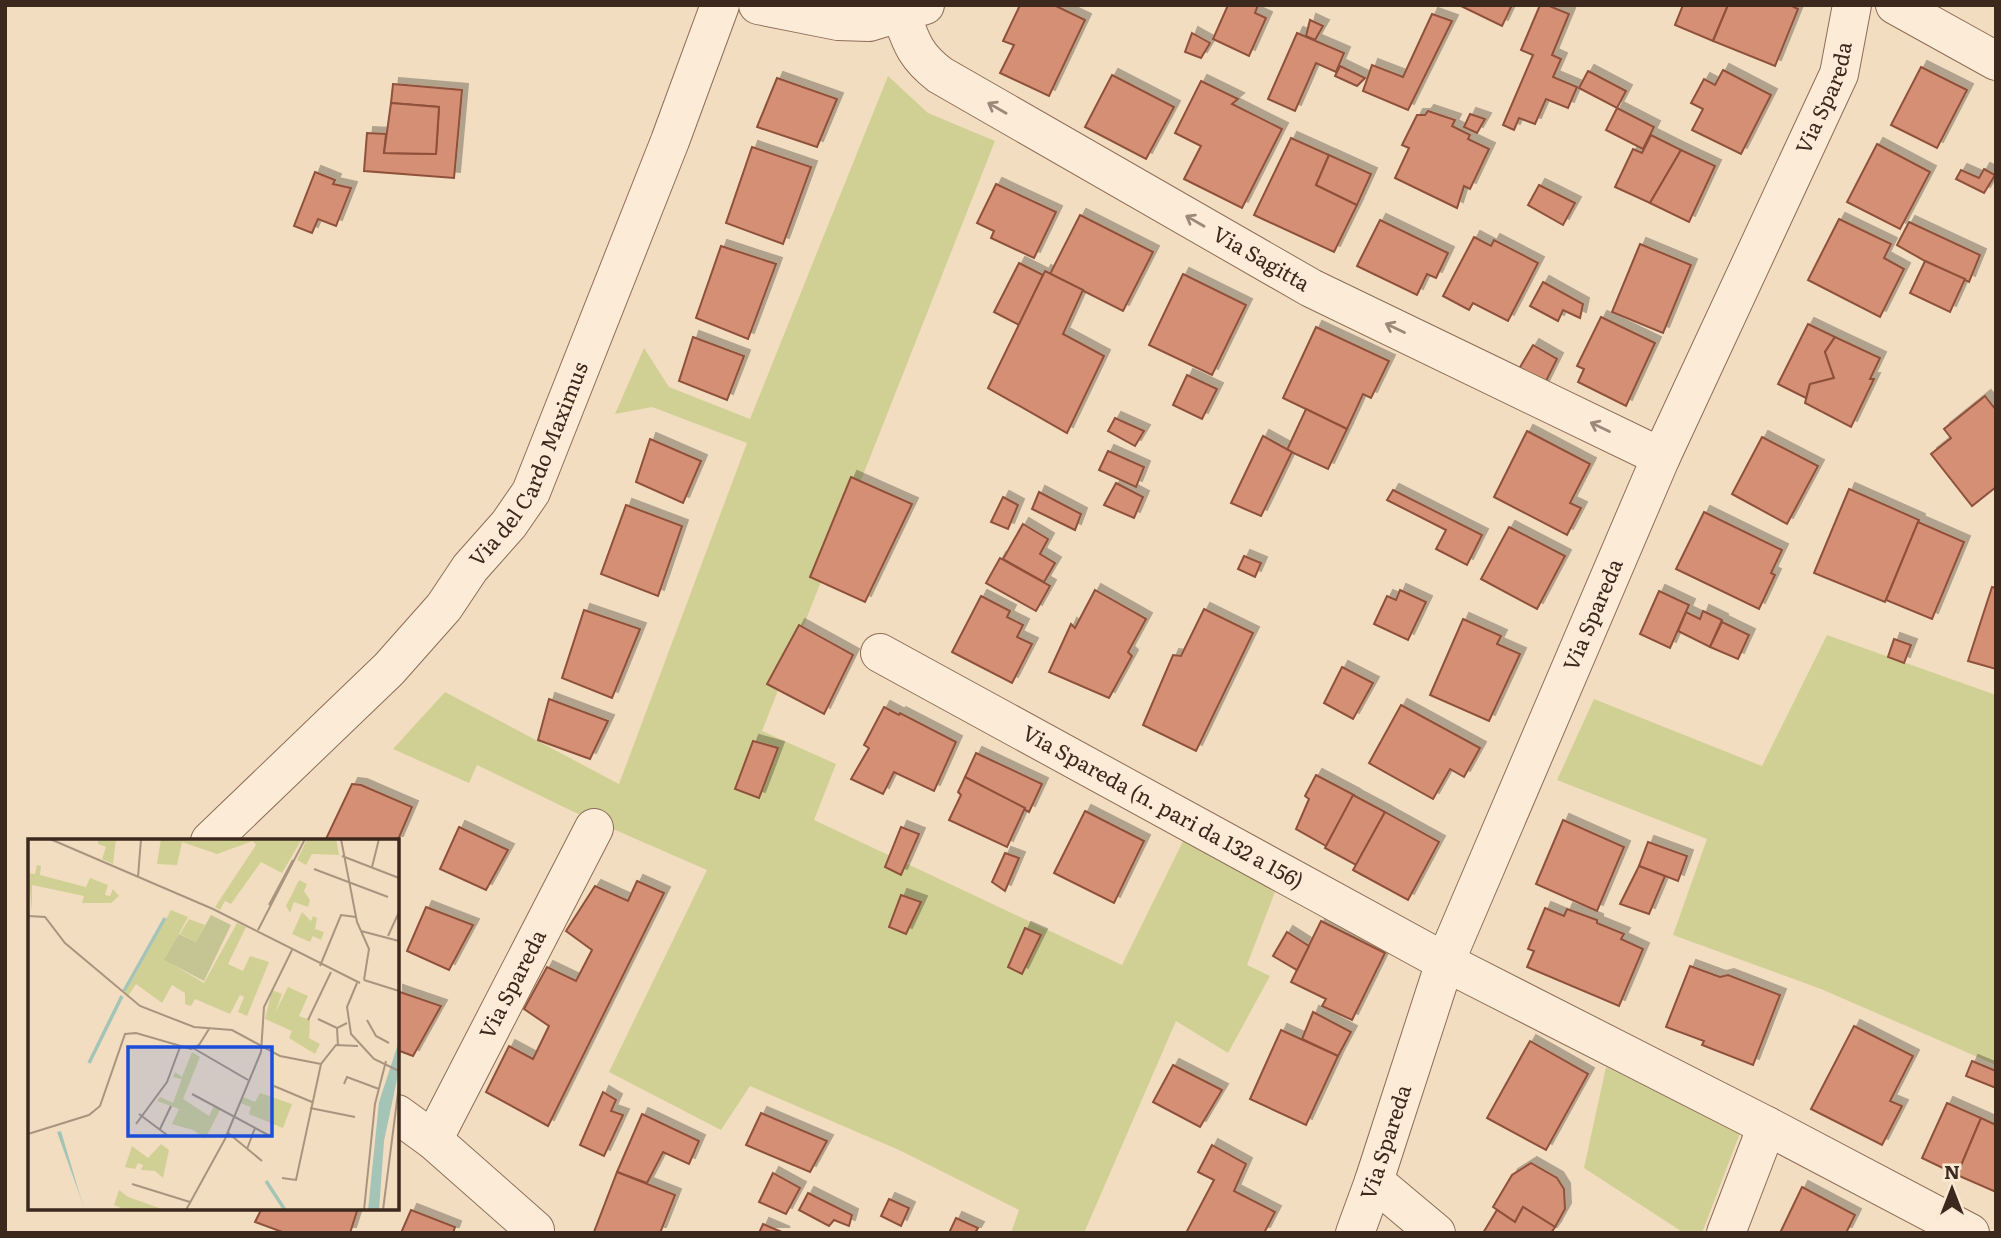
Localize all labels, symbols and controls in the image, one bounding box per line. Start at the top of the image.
street label: Via Spareda [1786,38,1858,158]
one-way arrow [988,100,1008,114]
one-way arrow [1185,214,1205,228]
street label: Via Sagitta [1208,217,1317,298]
one-way arrow [1385,321,1406,335]
street label: Via del Cardo Maximus [460,357,594,572]
one-way arrow [1590,420,1611,433]
street label: Via Spareda [1553,552,1629,675]
street label: Via Spareda (n. pari da 132 a 156) [1017,716,1310,895]
inset map [28,839,399,1210]
street label: Via Spareda [470,923,552,1043]
street label: Via Spareda [1351,1079,1417,1203]
north arrow [1917,1154,1987,1224]
text: N [1944,1157,1960,1185]

